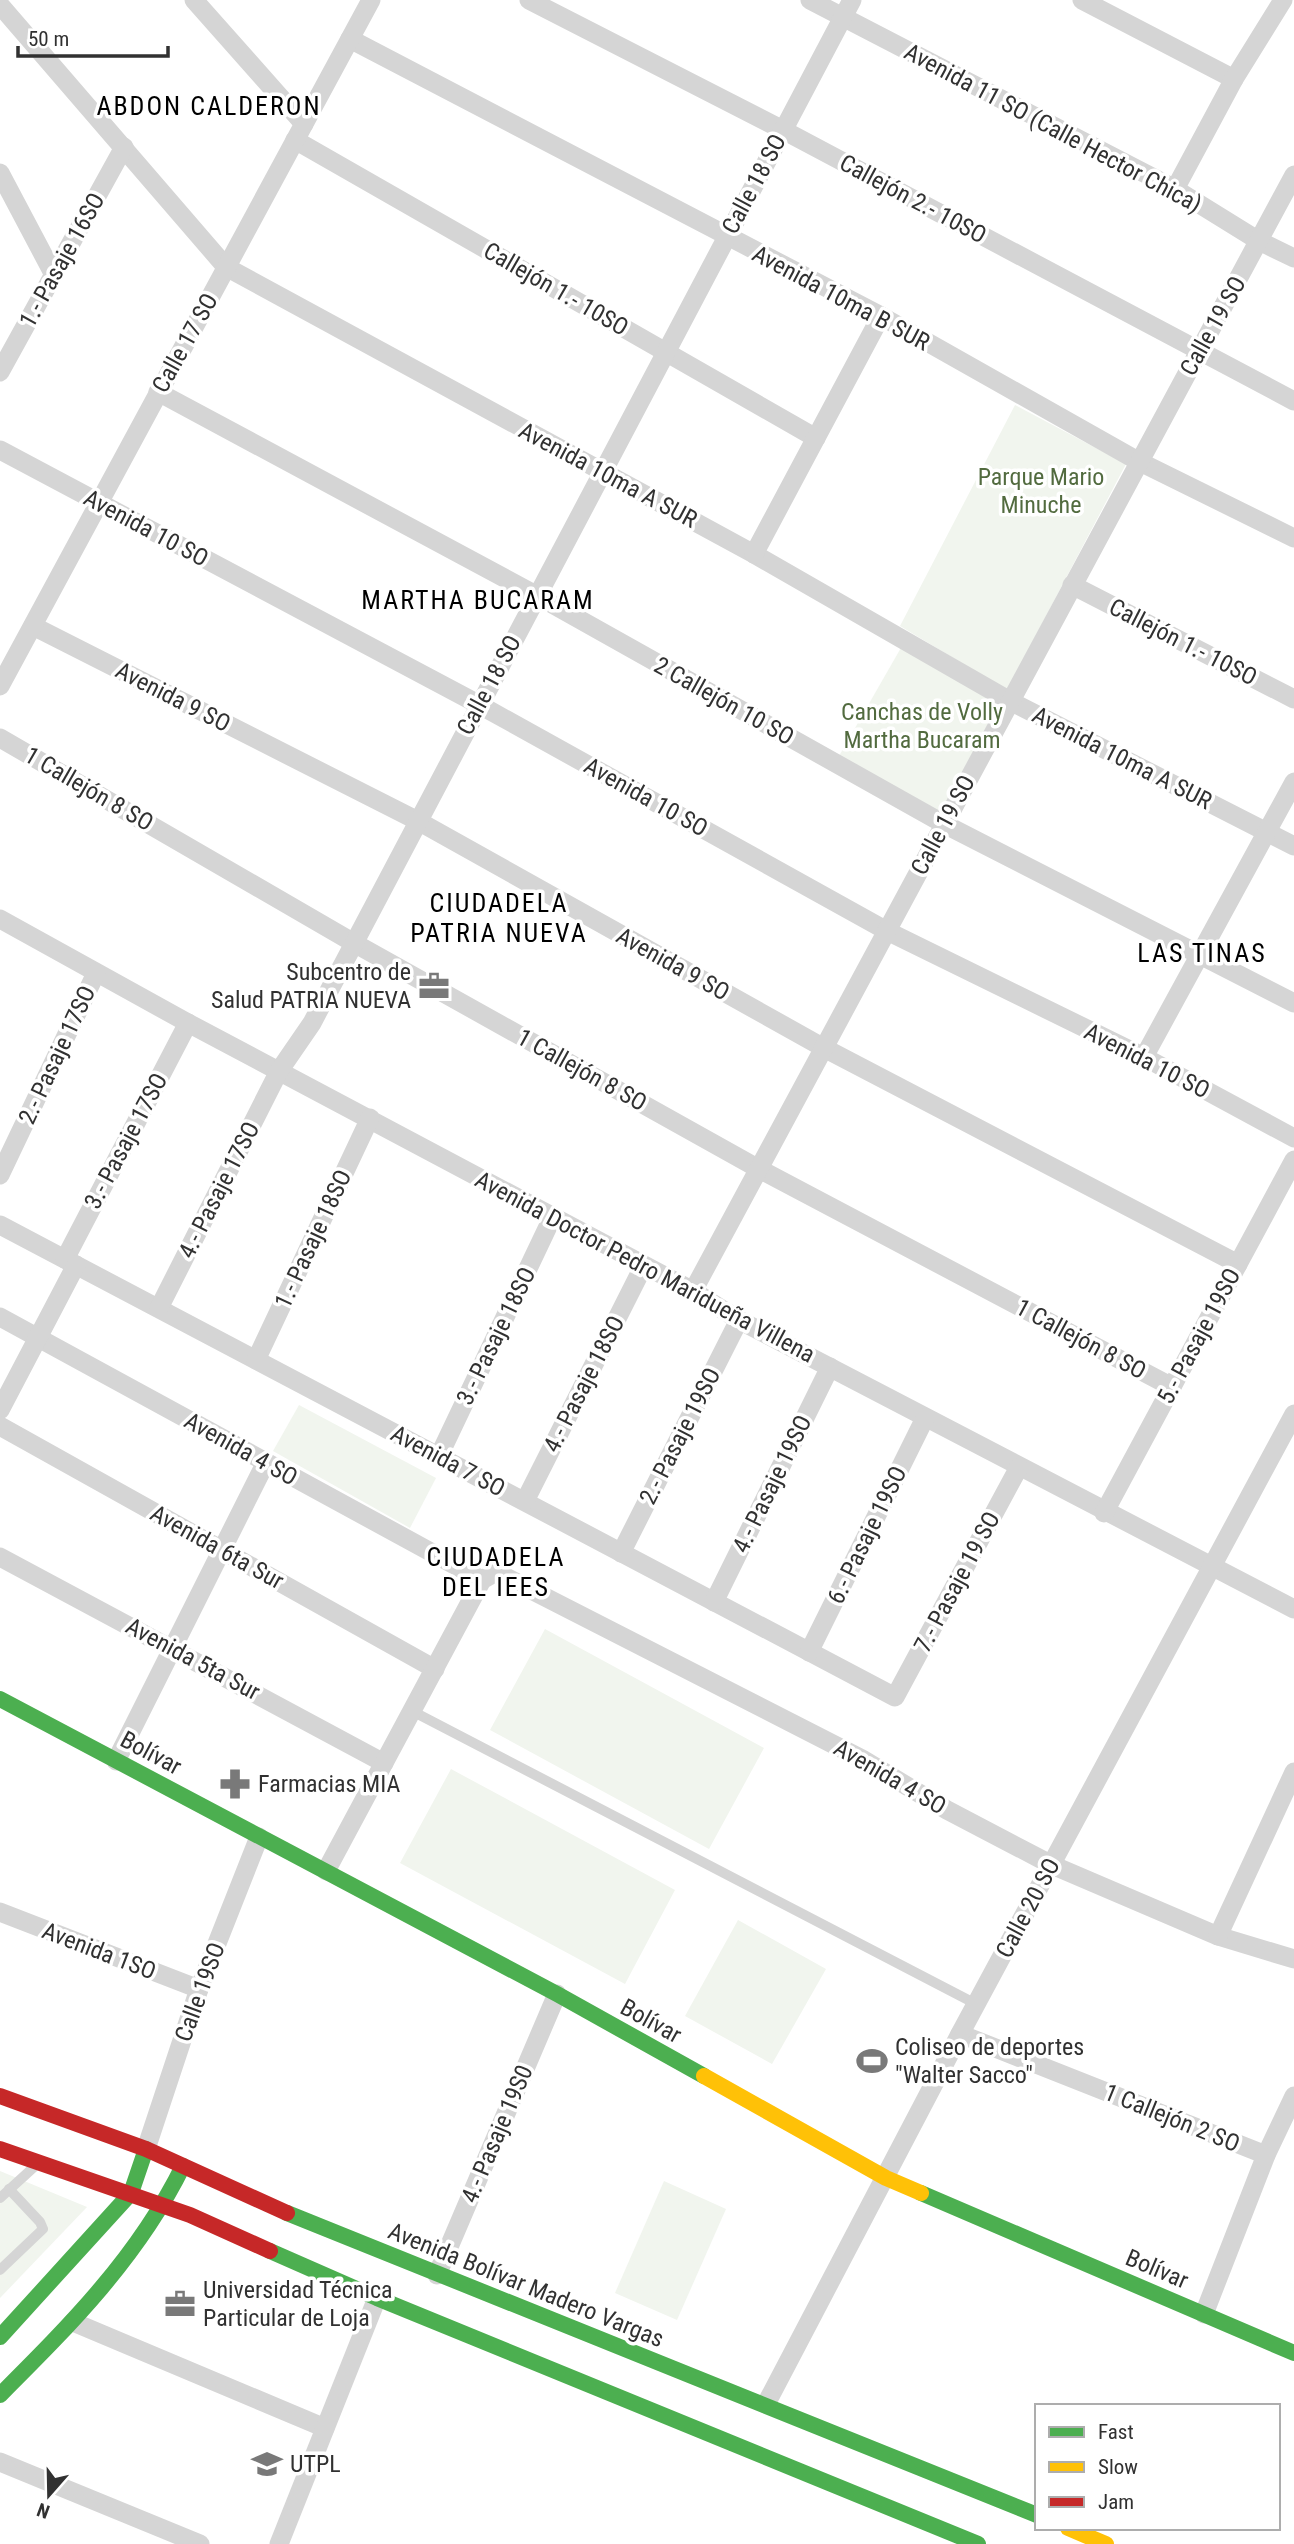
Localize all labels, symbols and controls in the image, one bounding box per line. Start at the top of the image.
scale bar [18,14,168,58]
text: 50 m [28,27,69,51]
street label: Avenida 11 SO (Calle Hector Chica) [900,38,1206,218]
district label: ABDON CALDERON [96,91,322,121]
street label: Calle 18 SO [716,129,792,239]
street label: Callejón 2.- 10SO [835,149,991,249]
street label: 1.- Pasaje 16SO [14,188,110,332]
street label: Callejón 1.- 10SO [479,236,633,342]
street label: Avenida 10ma B SUR [748,239,935,357]
street label: Calle 19 SO [1174,272,1252,380]
street label: Calle 17 SO [146,289,224,397]
street label: Avenida 10ma A SUR [514,416,702,534]
park label: Parque Mario Minuche [978,463,1104,519]
street label: Avenida 10 SO [79,484,213,572]
district label: MARTHA BUCARAM [361,585,595,615]
street label: Callejón 1.- 10SO [1104,593,1262,691]
street label: Calle 18 SO [451,630,527,740]
street label: 2 Callejón 10 SO [649,651,799,751]
street label: Avenida 9 SO [111,656,235,738]
park label: Canchas de Volly Martha Bucaram [841,698,1003,754]
street label: Avenida 10ma A SUR [1028,701,1217,815]
street label: 1 Callejón 8 SO [20,741,158,837]
street label: Avenida 10 SO [579,752,713,842]
street label: Calle 19 SO [905,770,981,880]
district label: CIUDADELA PATRIA NUEVA [410,888,588,948]
street label: Avenida 9 SO [612,921,734,1007]
district label: LAS TINAS [1137,938,1267,968]
place label: Subcentro de Salud PATRIA NUEVA [211,958,411,1014]
office icon: Subcentro de Salud PATRIA NUEVA [417,969,451,1003]
street label: 2.- Pasaje 17SO [13,981,101,1129]
street label: Avenida 10 SO [1080,1017,1214,1105]
street label: 1 Callejón 8 SO [512,1023,652,1117]
street label: 3.- Pasaje 17SO [79,1068,173,1214]
street label: 4.- Pasaje 17SO [173,1117,265,1263]
street label: 1.- Pasaje 18SO [269,1165,357,1313]
street label: Avenida Doctor Pedro Maridueña Villena [471,1165,819,1369]
street label: 3.- Pasaje 18SO [451,1263,541,1409]
street label: 5.- Pasaje 19SO [1152,1263,1246,1409]
street label: 1 Callejón 8 SO [1011,1293,1151,1385]
street label: 4.- Pasaje 18SO [538,1311,630,1457]
street label: 2.- Pasaje 19SO [634,1363,726,1509]
street label: Avenida 4 SO [180,1406,302,1492]
street label: 4.- Pasaje 19SO [727,1411,817,1557]
street label: Avenida 7 SO [386,1419,510,1503]
street label: 6.- Pasaje 19SO [822,1462,912,1608]
street label: Avenida 6ta Sur [145,1499,289,1595]
street label: 7.- Pasaje 19 SO [908,1507,1006,1657]
district label: CIUDADELA DEL IEES [427,1542,565,1602]
street label: Avenida 5ta Sur [121,1612,265,1706]
street label: Bolívar [116,1725,186,1781]
street label: Avenida 4 SO [829,1734,951,1820]
pharmacy icon: Farmacias MIA [218,1767,252,1801]
place label: Farmacias MIA [258,1770,400,1798]
street label: Calle 20 SO [990,1853,1066,1963]
street label: Avenida 1SO [38,1917,160,1985]
street label: Calle 19SO [169,1939,231,2045]
street label: Bolívar [616,1993,686,2049]
place label: Coliseo de deportes "Walter Sacco" [895,2033,1084,2089]
sports icon: Coliseo de deportes "Walter Sacco" [855,2044,889,2078]
street label: 4.- Pasaje 19S0 [455,2061,539,2207]
street label: 1 Callejón 2 SO [1100,2078,1244,2158]
street label: Avenida Bolívar Madero Vargas [384,2217,668,2353]
street label: Bolívar [1122,2243,1192,2295]
place label: Universidad Técnica Particular de Loja [203,2276,392,2332]
office icon: Universidad Técnica Particular de Loja [163,2287,197,2321]
legend [1035,2404,1280,2530]
text: Fast [1098,2420,1134,2444]
school or university icon: UTPL [250,2447,284,2481]
place label: UTPL [290,2450,341,2478]
text: Slow [1098,2455,1138,2479]
north arrow [14,2460,84,2530]
text: Jam [1098,2490,1134,2514]
text: N [34,2498,53,2523]

